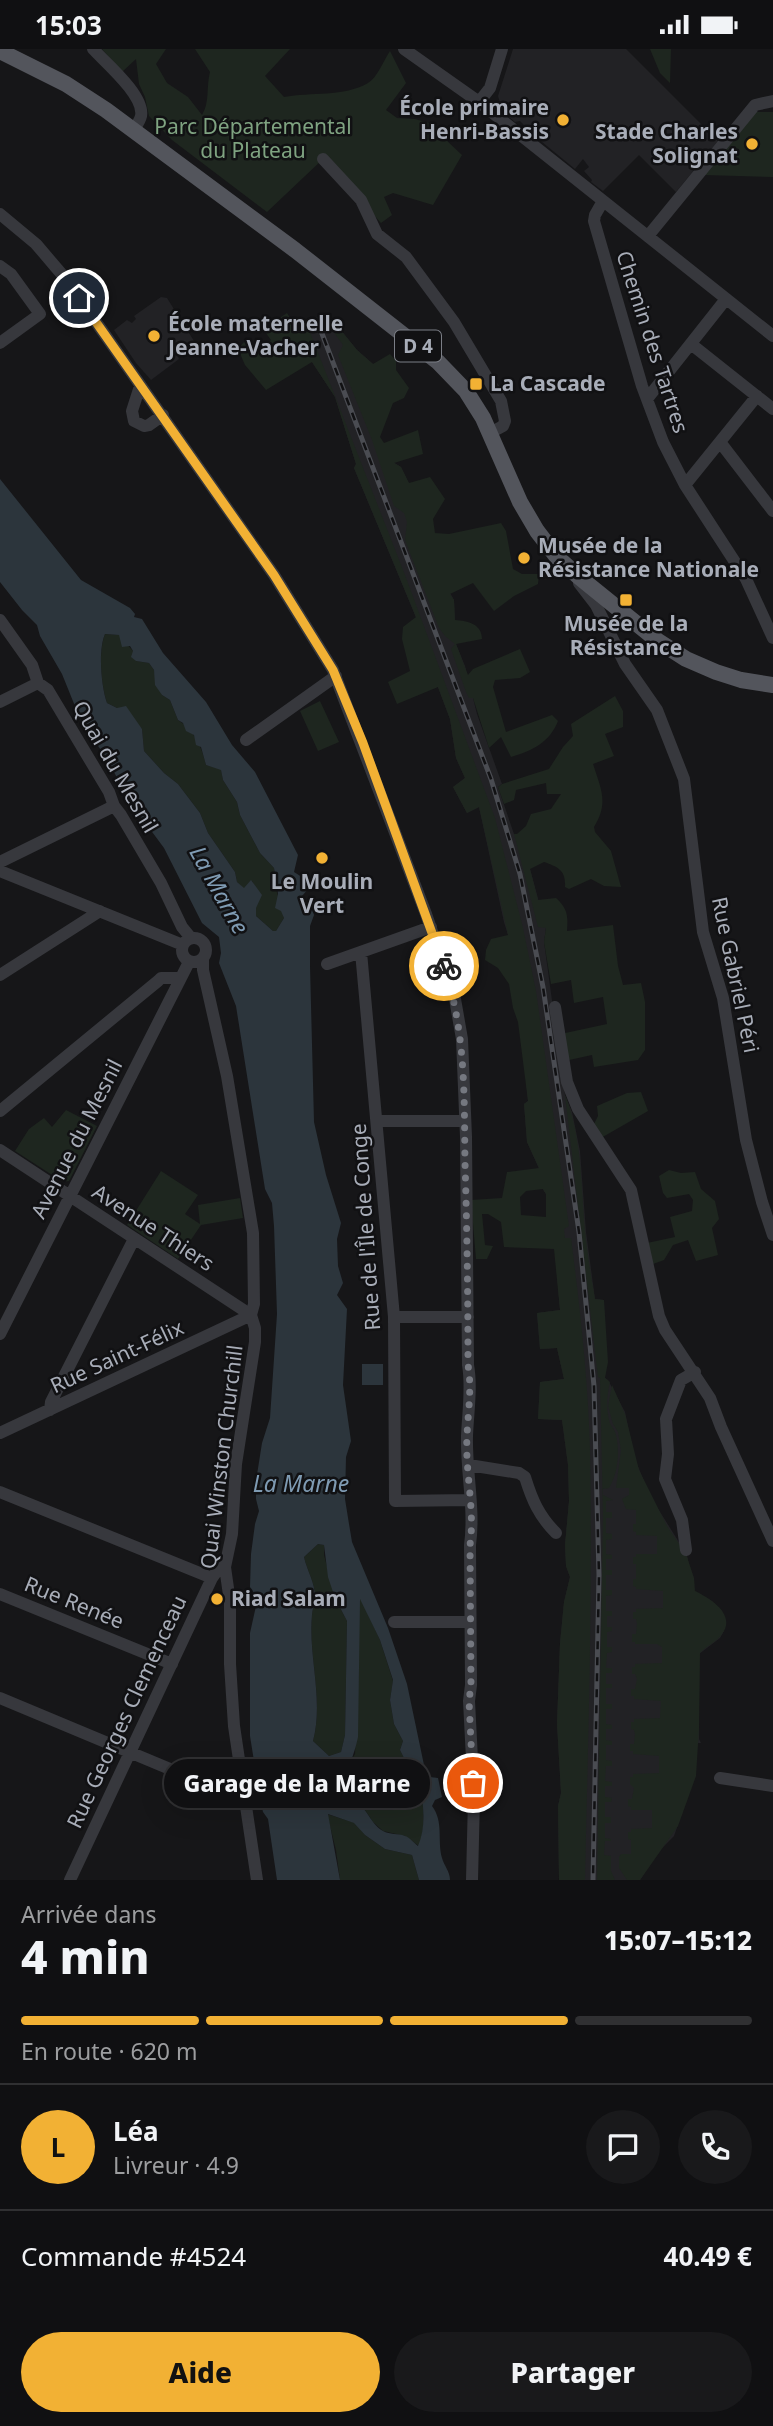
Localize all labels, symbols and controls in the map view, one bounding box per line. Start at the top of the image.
text: 15:03 [35,7,102,43]
place label: École primaire Henri-Bassis [399,93,549,145]
park label: Parc Départemental du Plateau [154,112,352,164]
marker: École primaire Henri-Bassis [555,112,571,128]
place label: Stade Charles Solignat [595,117,738,169]
marker: Stade Charles Solignat [744,136,760,152]
street label: Chemin des Tartres [610,247,696,436]
pin [49,268,109,328]
icon: home [60,279,98,317]
place label: École maternelle Jeanne-Vacher [166,309,343,361]
marker: École maternelle Jeanne-Vacher [146,328,162,344]
road number: D 4 [395,331,441,361]
place label: La Cascade [490,369,606,397]
marker: La Cascade [468,376,484,392]
place label: Musée de la Résistance Nationale [538,531,759,583]
marker: Musée de la Résistance Nationale [516,550,532,566]
marker: Musée de la Résistance [618,592,634,608]
place label: Musée de la Résistance [564,609,688,661]
street label: Quai du Mesnil [67,695,165,838]
water label: La Marne [183,840,257,939]
marker: Le Moulin Vert [314,850,330,866]
place label: Le Moulin Vert [271,867,373,919]
street label: Rue Gabriel Péri [706,894,766,1055]
courier [409,931,479,1001]
icon: bike [425,947,463,985]
street label: Avenue du Mesnil [24,1054,128,1223]
street label: Rue de l'Île de Conge [344,1123,386,1332]
street label: Avenue Thiers [87,1177,220,1277]
street label: Rue Saint-Félix [45,1313,188,1399]
street label: Quai Winston Churchill [193,1343,249,1571]
water label: La Marne [253,1467,349,1499]
street label: Rue Renée [20,1569,128,1635]
place label: Riad Salam [231,1584,346,1612]
street label: Rue Georges Clemenceau [60,1591,192,1832]
marker: Riad Salam [209,1591,225,1607]
pin [443,1753,503,1813]
callout: Garage de la Marne [165,1759,431,1807]
icon: bag [454,1764,492,1802]
text: Garage de la Marne [184,1767,410,1799]
text: Arrivée dans [21,1898,157,1930]
text: 15:07–15:12 [604,1922,752,1958]
text: 4 min [21,1925,150,1987]
text: En route · 620 m [21,2035,198,2067]
button: chat [586,2110,660,2184]
button: phone [678,2110,752,2184]
text: Léa [113,2113,159,2149]
text: L [51,2129,65,2165]
text: Livreur · 4.9 [113,2149,239,2181]
text: Commande #4524 [21,2238,246,2274]
text: 40.49 € [664,2238,752,2274]
button: Aide [21,2332,380,2412]
button: Partager [394,2332,752,2412]

